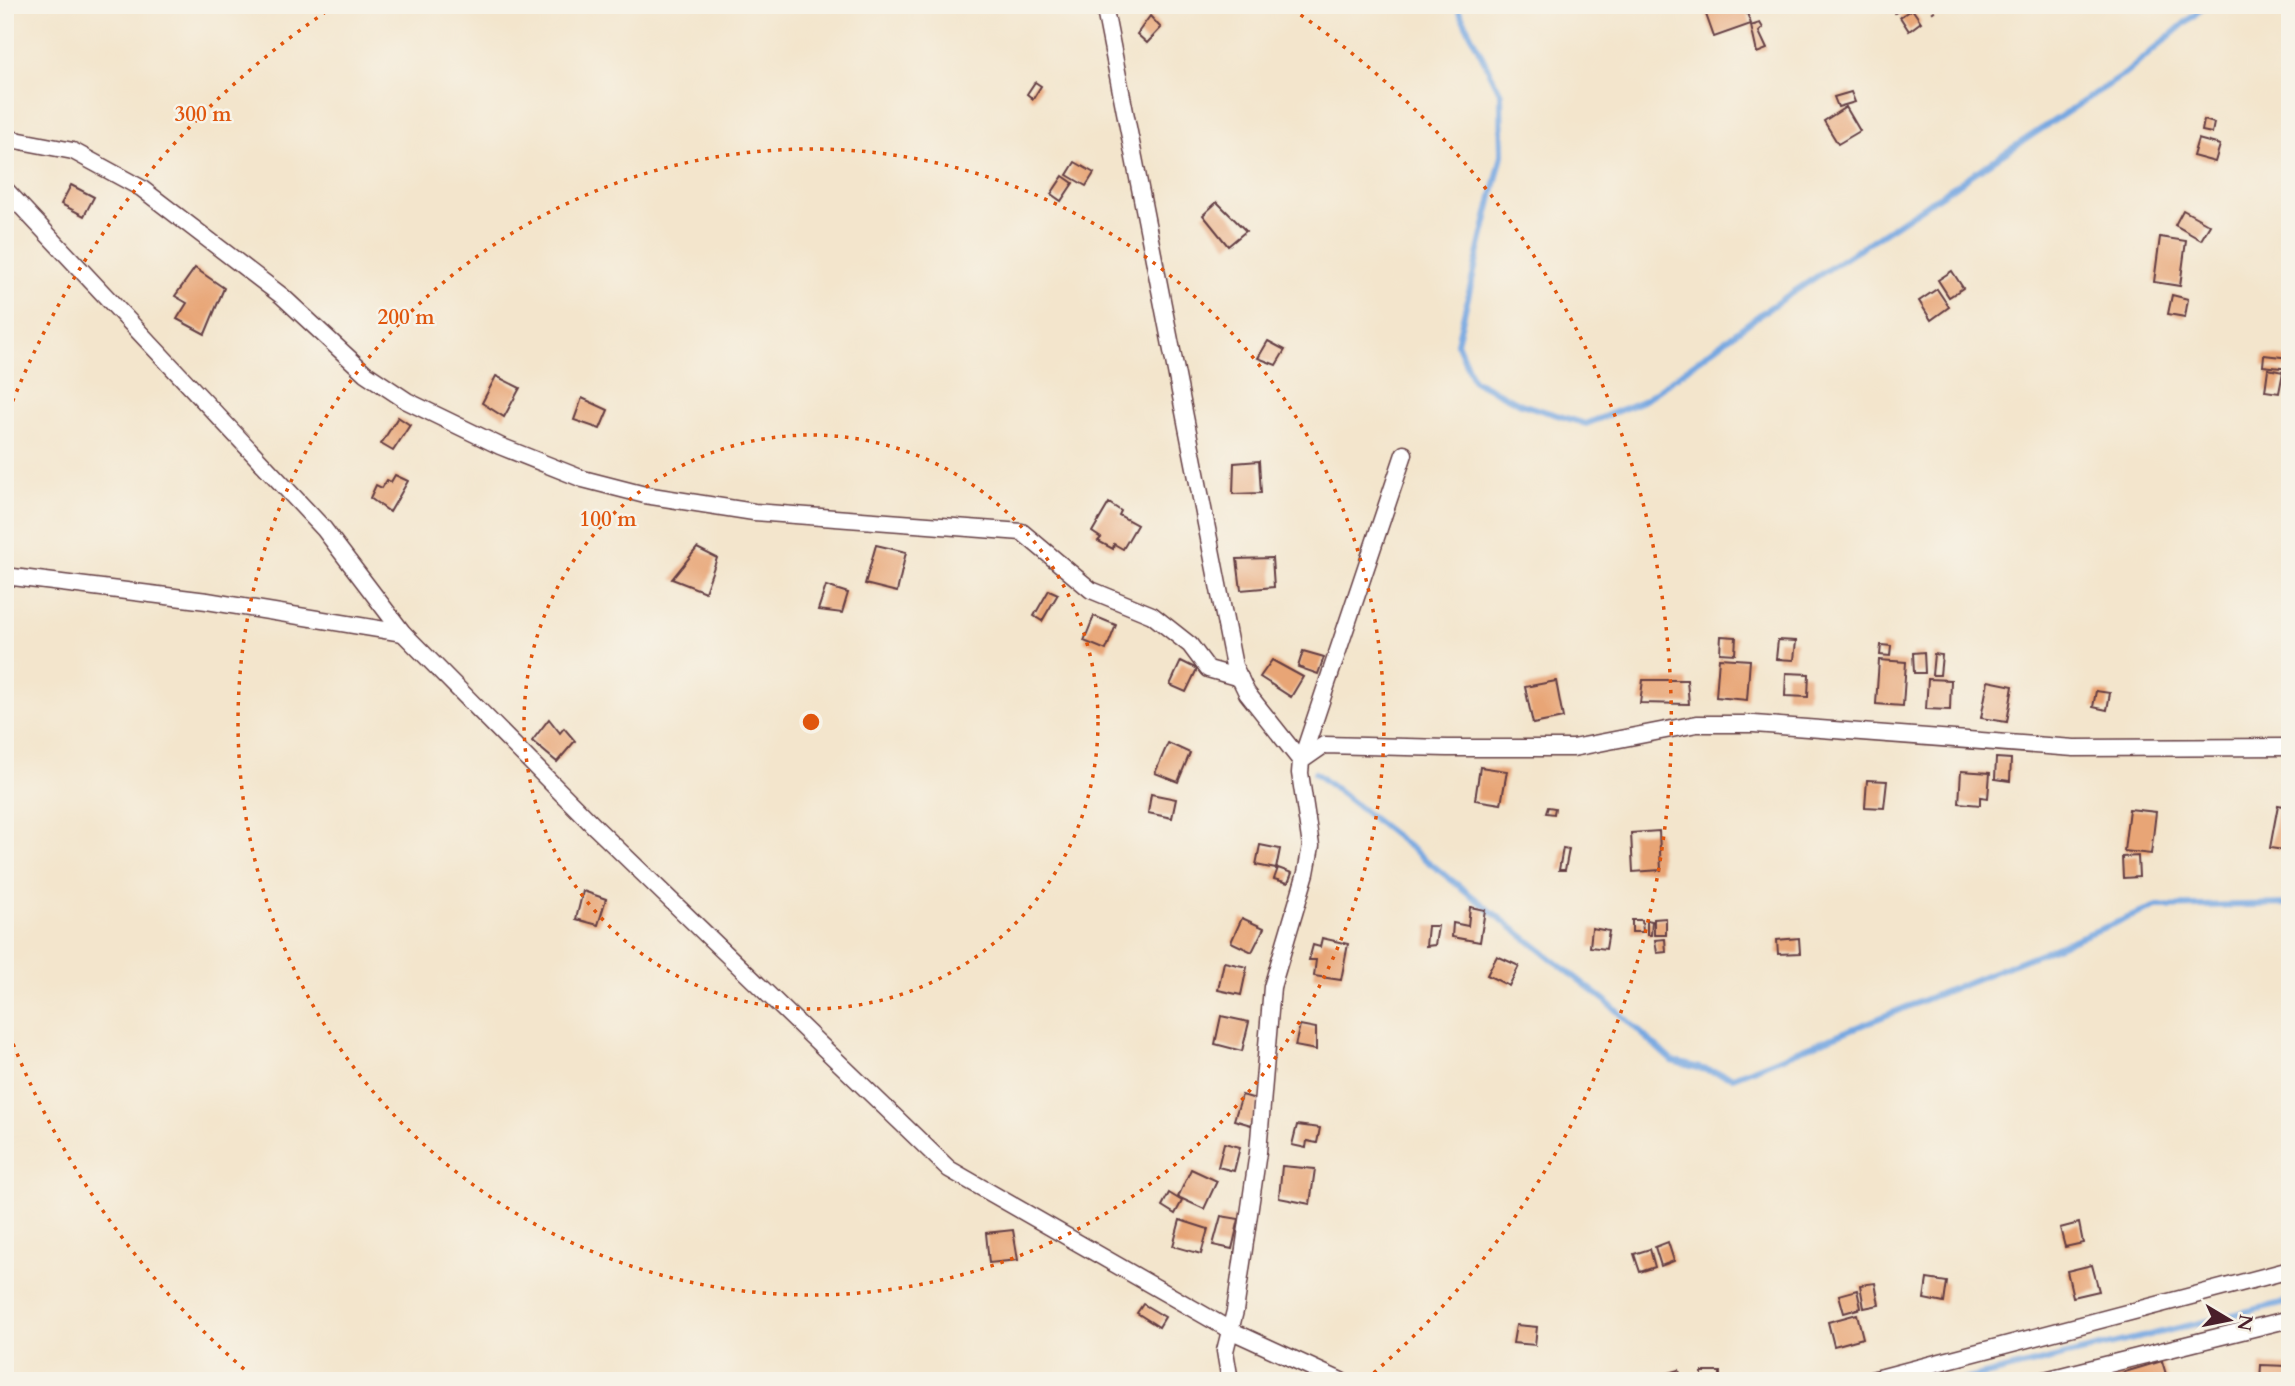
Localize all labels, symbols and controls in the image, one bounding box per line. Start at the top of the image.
text: 300 m [174,100,232,129]
text: 200 m [377,303,435,332]
text: 100 m [579,505,637,534]
centre of rings [799,710,823,734]
north arrow [2194,1284,2264,1354]
text: N [2230,1312,2259,1334]

